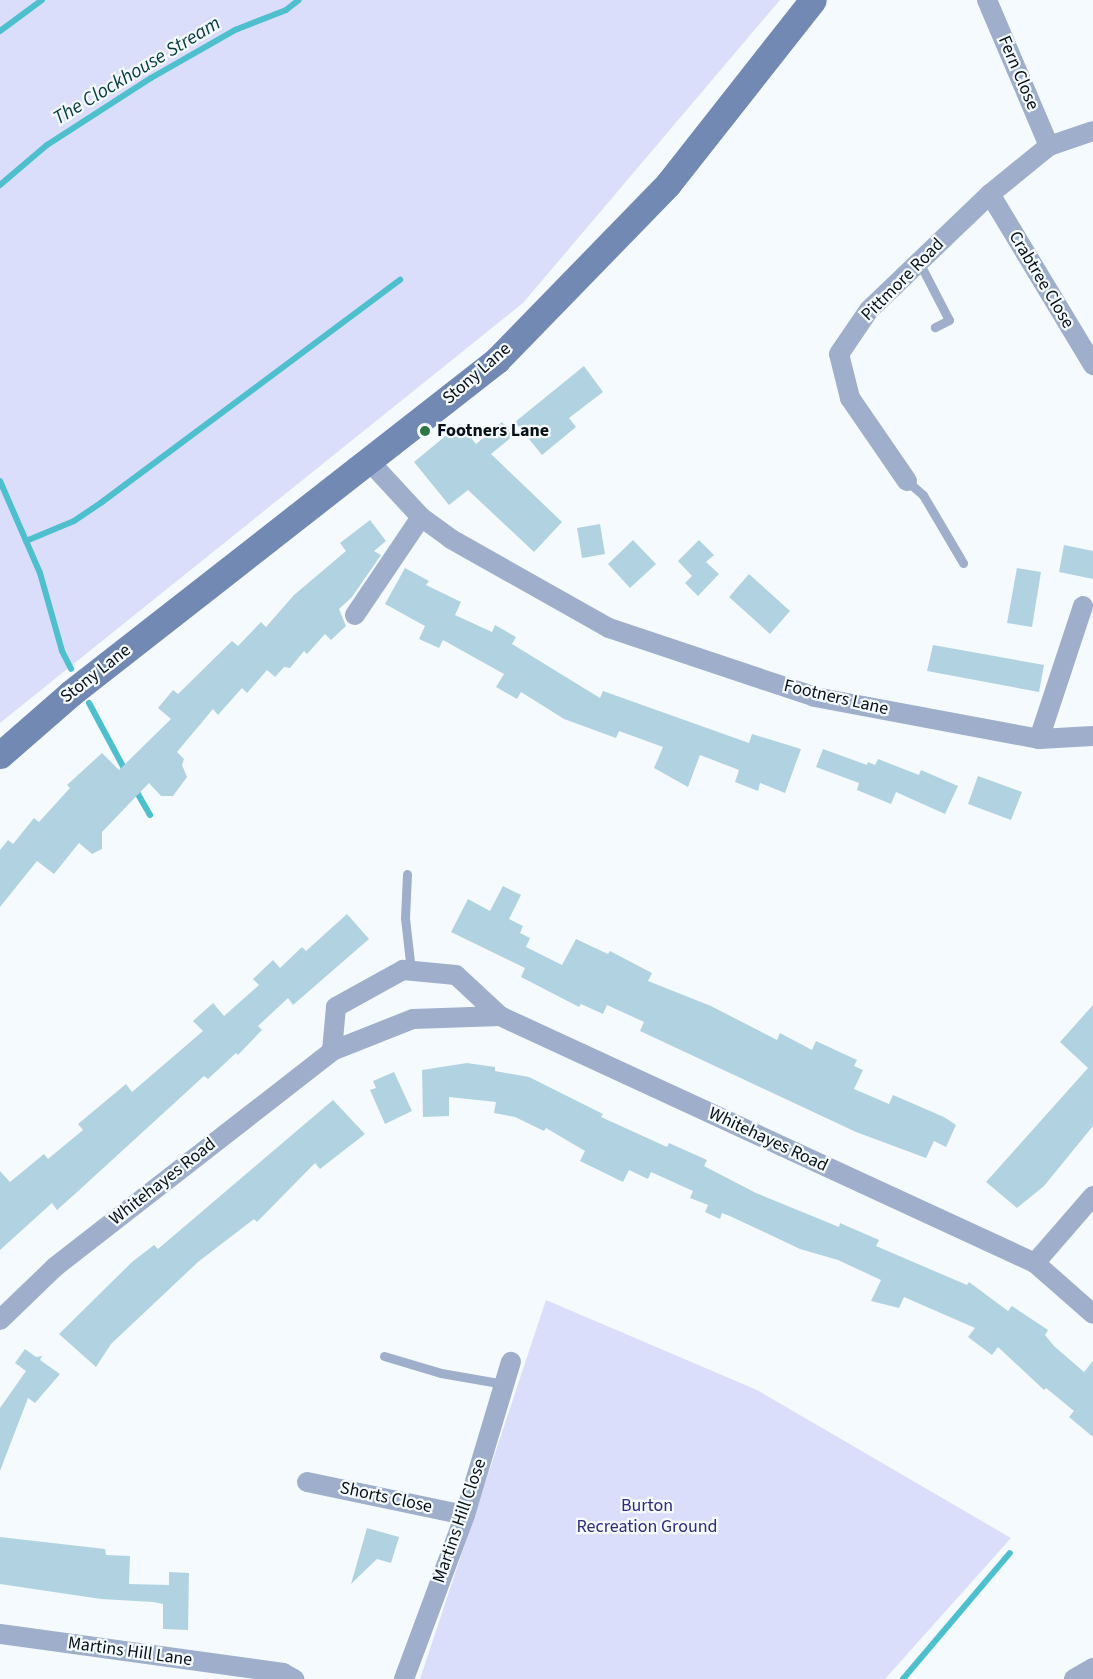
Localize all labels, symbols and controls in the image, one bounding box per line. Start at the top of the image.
water label: The Clockhouse Stream [49,12,225,130]
street label: Fern Close [993,33,1043,113]
street label: Crabtree Close [1004,228,1078,332]
street label: Pittmore Road [857,234,949,326]
street label: Stony Lane [439,339,515,409]
place label: Footners Lane [437,420,549,442]
marker: Footners Lane [418,424,432,438]
street label: Stony Lane [57,640,135,708]
street label: Footners Lane [782,675,890,721]
street label: Whitehayes Road [705,1103,831,1177]
street label: Whitehayes Road [106,1134,220,1230]
street label: Martins Hill Close [429,1456,491,1586]
street label: Shorts Close [338,1478,434,1518]
park label: Burton Recreation Ground [576,1496,718,1538]
street label: Martins Hill Lane [66,1633,194,1671]

